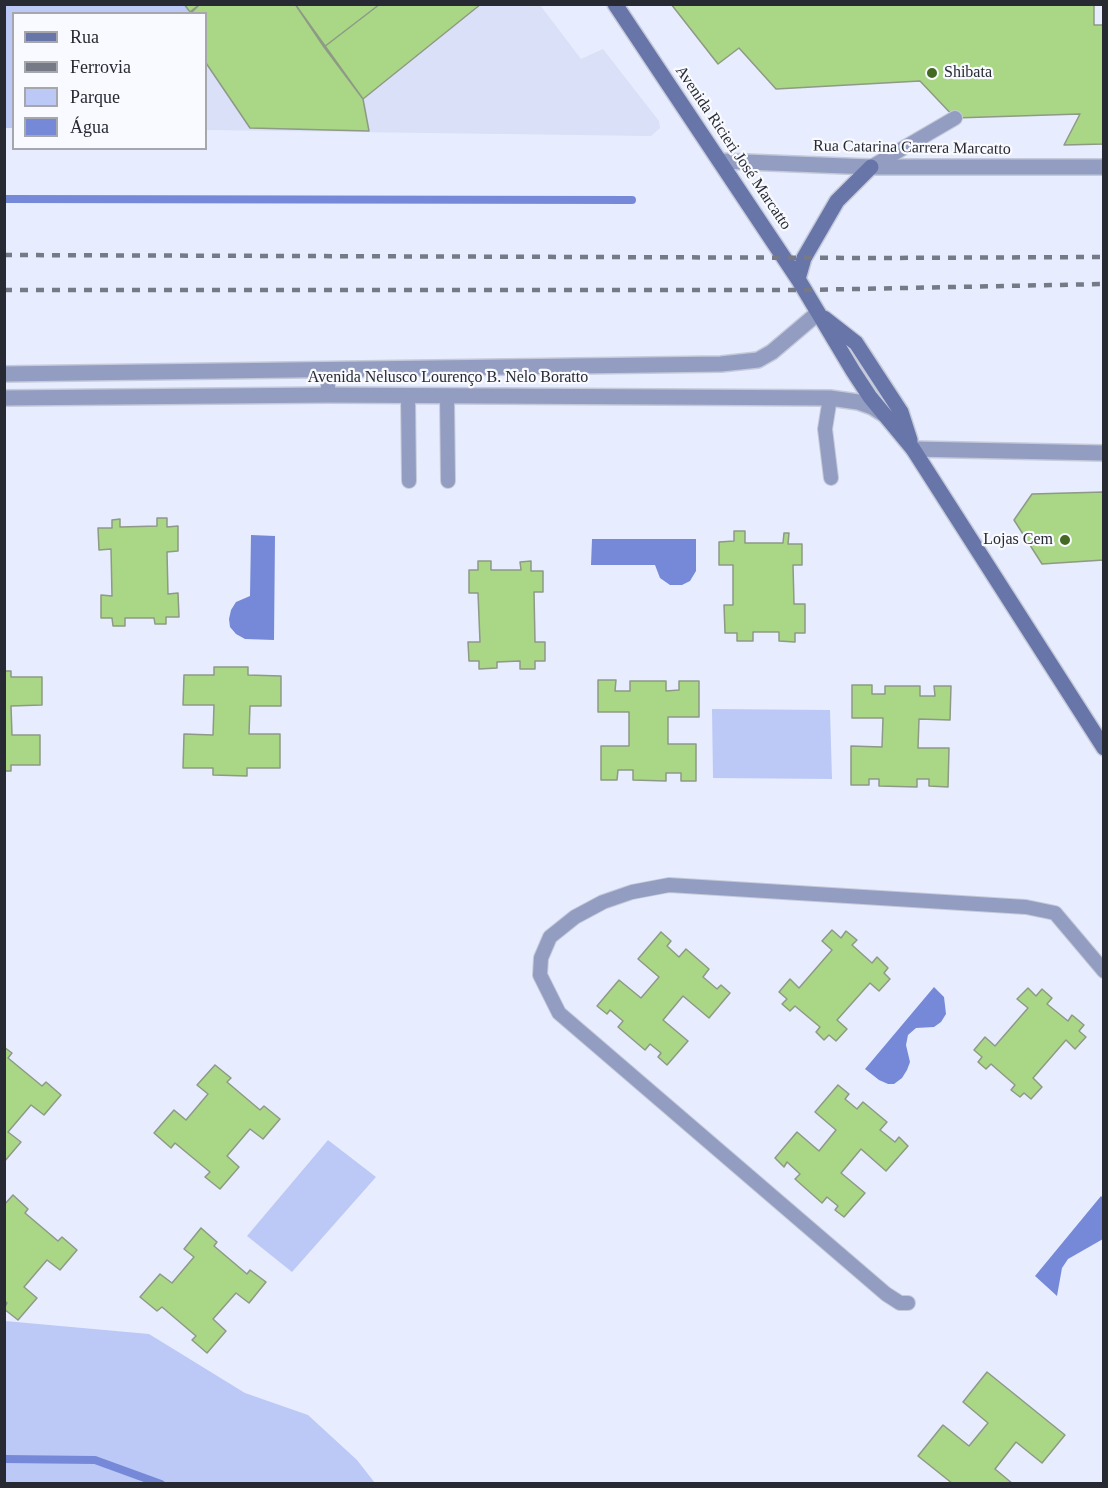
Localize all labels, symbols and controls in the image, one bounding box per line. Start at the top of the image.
legend [12,12,207,150]
text: Rua [70,27,99,47]
text: Ferrovia [70,57,131,77]
street label: Avenida Ricieri José Marcatto [671,62,795,234]
place label: Shibata [944,63,992,83]
marker: Shibata [925,66,939,80]
text: Parque [70,87,120,107]
text: Água [70,117,109,137]
street label: Rua Catarina Carrera Marcatto [813,137,1011,159]
street label: Avenida Nelusco Lourenço B. Nelo Boratto [308,368,588,388]
place label: Lojas Cem [983,530,1053,550]
marker: Lojas Cem [1058,533,1072,547]

